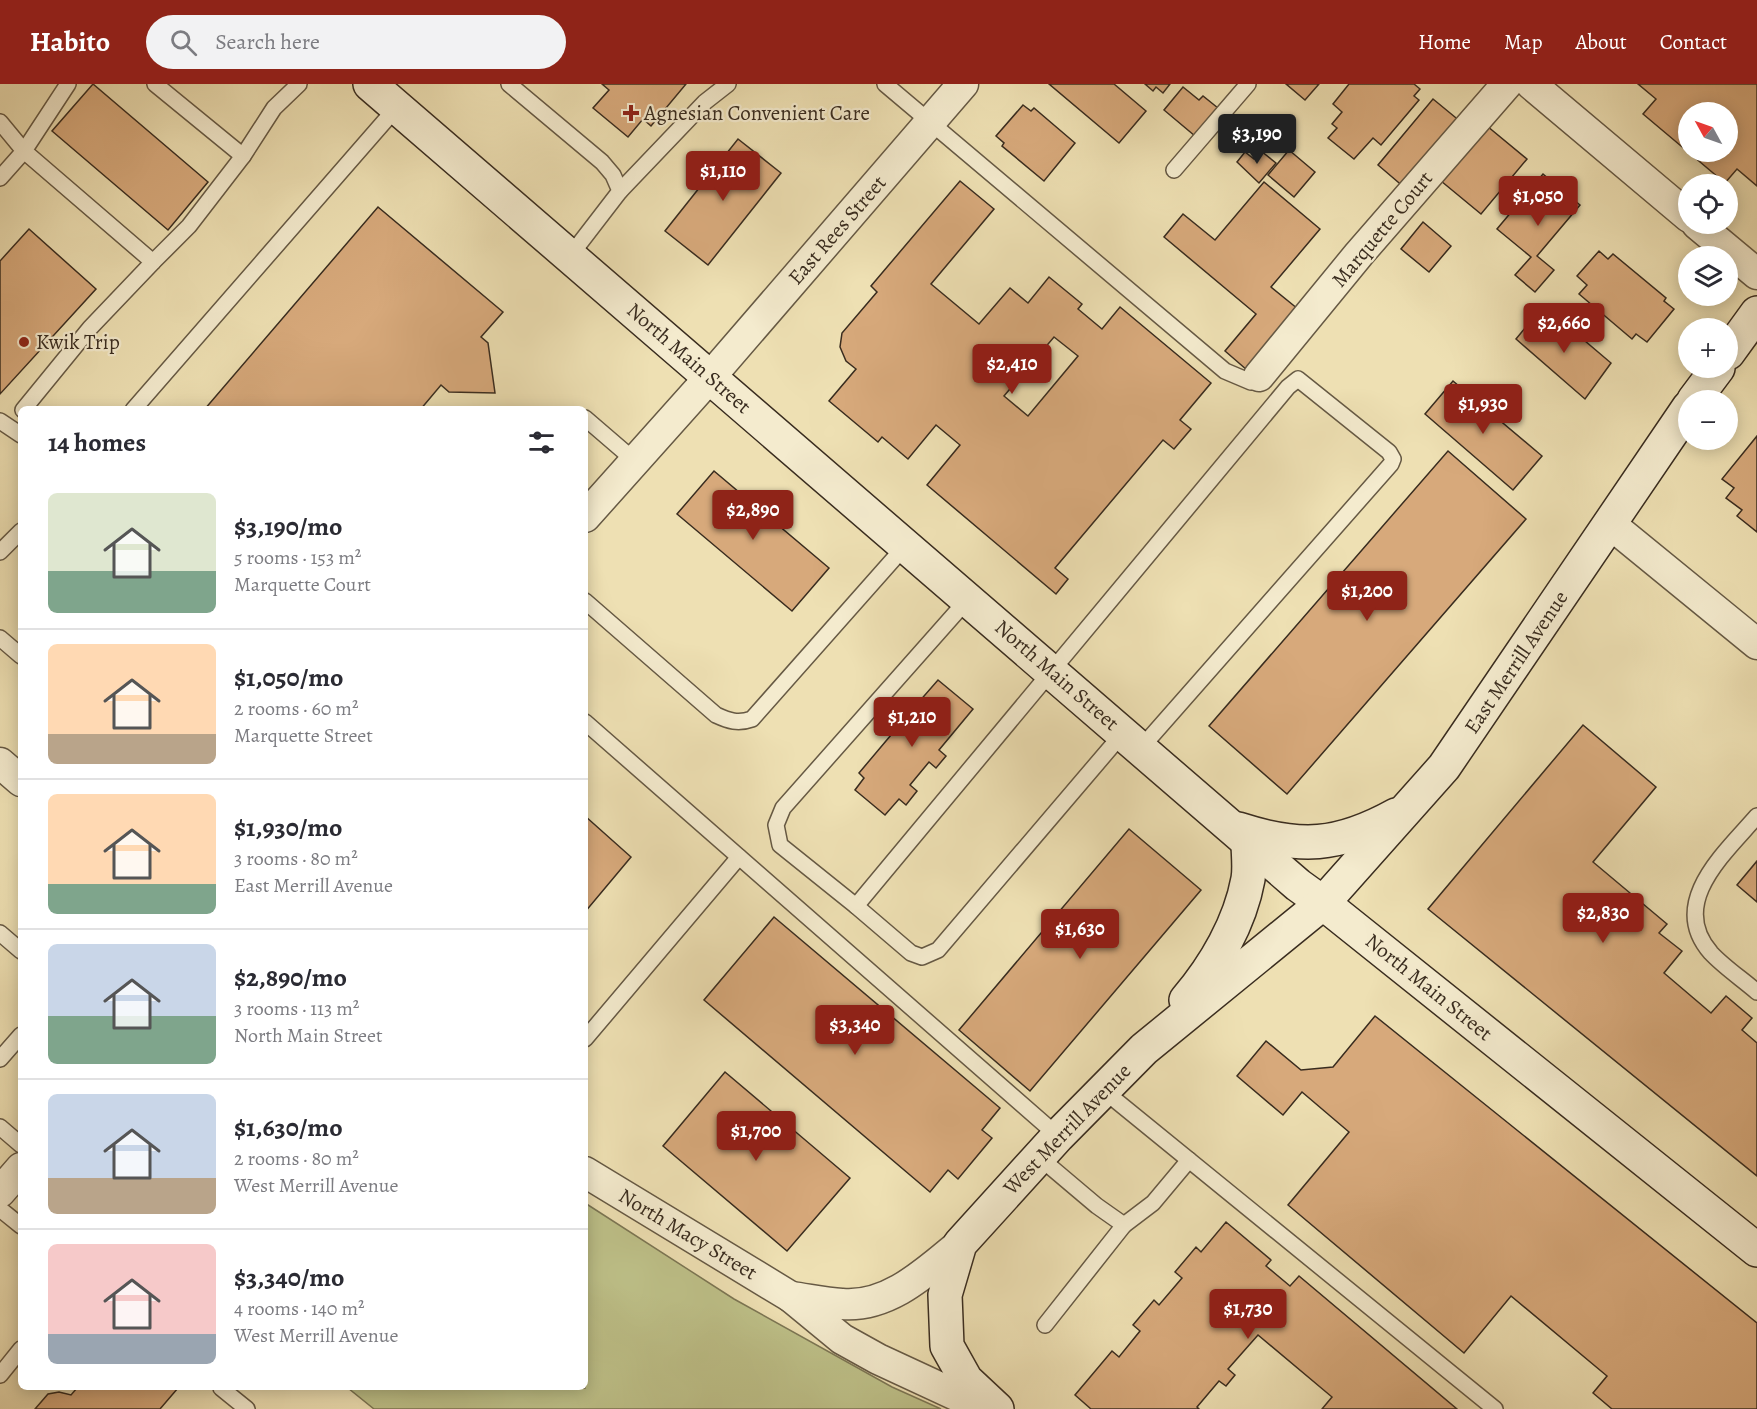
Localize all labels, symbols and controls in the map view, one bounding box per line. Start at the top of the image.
search box [146,15,566,69]
text: Habito [30,23,110,61]
icon: search [167,26,200,59]
text: Search here [215,27,320,57]
text: Home [1418,28,1471,56]
text: Map [1504,28,1542,56]
text: About [1575,28,1627,56]
text: Contact [1660,28,1727,56]
place label: Agnesian Convenient Care [643,99,870,127]
north arrow [1678,102,1738,162]
map controls [1678,102,1738,450]
marker: Agnesian Convenient Care [622,104,640,122]
pin: $3,190 [1208,114,1306,165]
text: $3,190 [1232,120,1282,147]
pin: $1,110 [674,151,772,202]
text: $1,110 [700,157,746,184]
street label: Marquette Court [1325,165,1439,293]
street label: East Rees Street [782,169,892,291]
button: locate [1678,174,1738,234]
pin: $1,050 [1489,176,1587,227]
text: $1,050 [1513,182,1563,209]
button: layers [1678,246,1738,306]
street label: North Main Street [621,296,757,420]
pin: $2,660 [1515,303,1613,354]
text: $2,660 [1537,309,1591,336]
button: + [1678,318,1738,378]
place label: Kwik Trip [36,328,120,356]
marker: Kwik Trip [17,335,31,349]
pin: $2,410 [963,344,1061,395]
text: $2,410 [987,350,1037,377]
pin: $1,930 [1434,384,1532,435]
text: $1,930 [1458,390,1508,417]
button: − [1678,390,1738,450]
text: 14 homes [48,425,146,460]
icon: filters [525,426,558,459]
pin: $2,890 [704,490,802,541]
text: $2,890 [726,496,780,523]
text: $3,190/mo [234,509,342,544]
icon: home [96,517,168,589]
text: 5 rooms · 153 m² [234,544,361,571]
text: Marquette Court [234,571,371,598]
pin: $1,200 [1318,571,1416,622]
text: $1,200 [1341,577,1393,604]
street label: East Merrill Avenue [1458,585,1574,739]
street label: North Main Street [989,613,1125,737]
text: $1,050/mo [234,660,343,695]
icon: home [96,668,168,740]
text: 2 rooms · 60 m² [234,695,358,722]
pin: $1,210 [863,697,961,748]
text: $1,210 [888,703,936,730]
text: Marquette Street [234,722,373,749]
text: $1,930/mo [234,810,342,845]
icon: home [96,818,168,890]
text: 3 rooms · 80 m² [234,845,358,872]
text: East Merrill Avenue [234,872,393,899]
pin: $2,830 [1554,893,1652,944]
text: $2,830 [1577,899,1629,926]
pin: $1,630 [1031,909,1129,960]
text: $1,630 [1055,915,1105,942]
street label: North Main Street [1360,927,1499,1047]
text: $2,890/mo [234,960,347,995]
icon: home [96,968,168,1040]
text: 3 rooms · 113 m² [234,995,359,1022]
pin: $3,340 [806,1005,904,1056]
text: $3,340 [829,1011,881,1038]
text: North Main Street [234,1022,383,1049]
street label: West Merrill Avenue [996,1057,1137,1202]
text: $1,630/mo [234,1110,343,1145]
pin: $1,700 [707,1111,805,1162]
text: $1,700 [731,1117,781,1144]
icon: home [96,1118,168,1190]
text: 2 rooms · 80 m² [234,1145,359,1172]
text: West Merrill Avenue [234,1172,398,1199]
street label: North Macy Street [614,1182,763,1286]
text: $3,340/mo [234,1260,345,1295]
icon: home [96,1268,168,1340]
pin: $1,730 [1199,1289,1297,1340]
text: 4 rooms · 140 m² [234,1295,365,1322]
text: $1,730 [1223,1295,1273,1322]
text: West Merrill Avenue [234,1322,398,1349]

